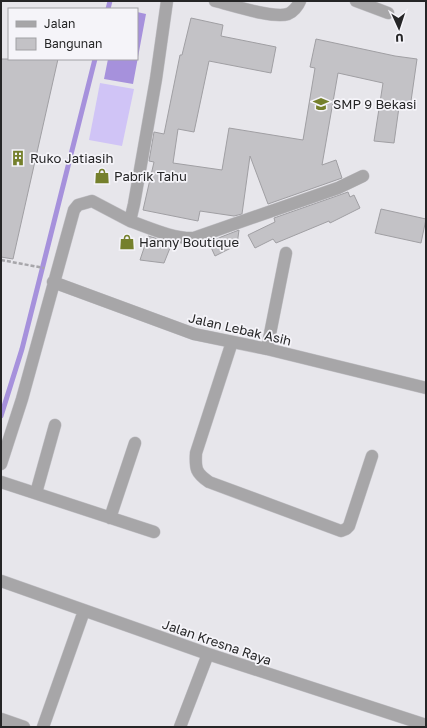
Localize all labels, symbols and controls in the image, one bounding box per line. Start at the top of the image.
legend [8,8,138,60]
north arrow [379,8,419,48]
text: Jalan [44,16,75,31]
text: U [395,32,404,45]
text: Bangunan [44,36,102,51]
school or university icon: SMP 9 Bekasi [312,95,330,113]
place label: SMP 9 Bekasi [333,96,417,112]
building icon: Ruko Jatiasih [9,149,27,167]
place label: Ruko Jatiasih [30,150,113,166]
shop icon: Pabrik Tahu [93,167,111,185]
place label: Pabrik Tahu [114,168,187,184]
shop icon: Hanny Boutique [118,233,136,251]
place label: Hanny Boutique [139,234,239,250]
street label: Jalan Lebak Asih [187,309,293,349]
street label: Jalan Kresna Raya [160,616,274,668]

